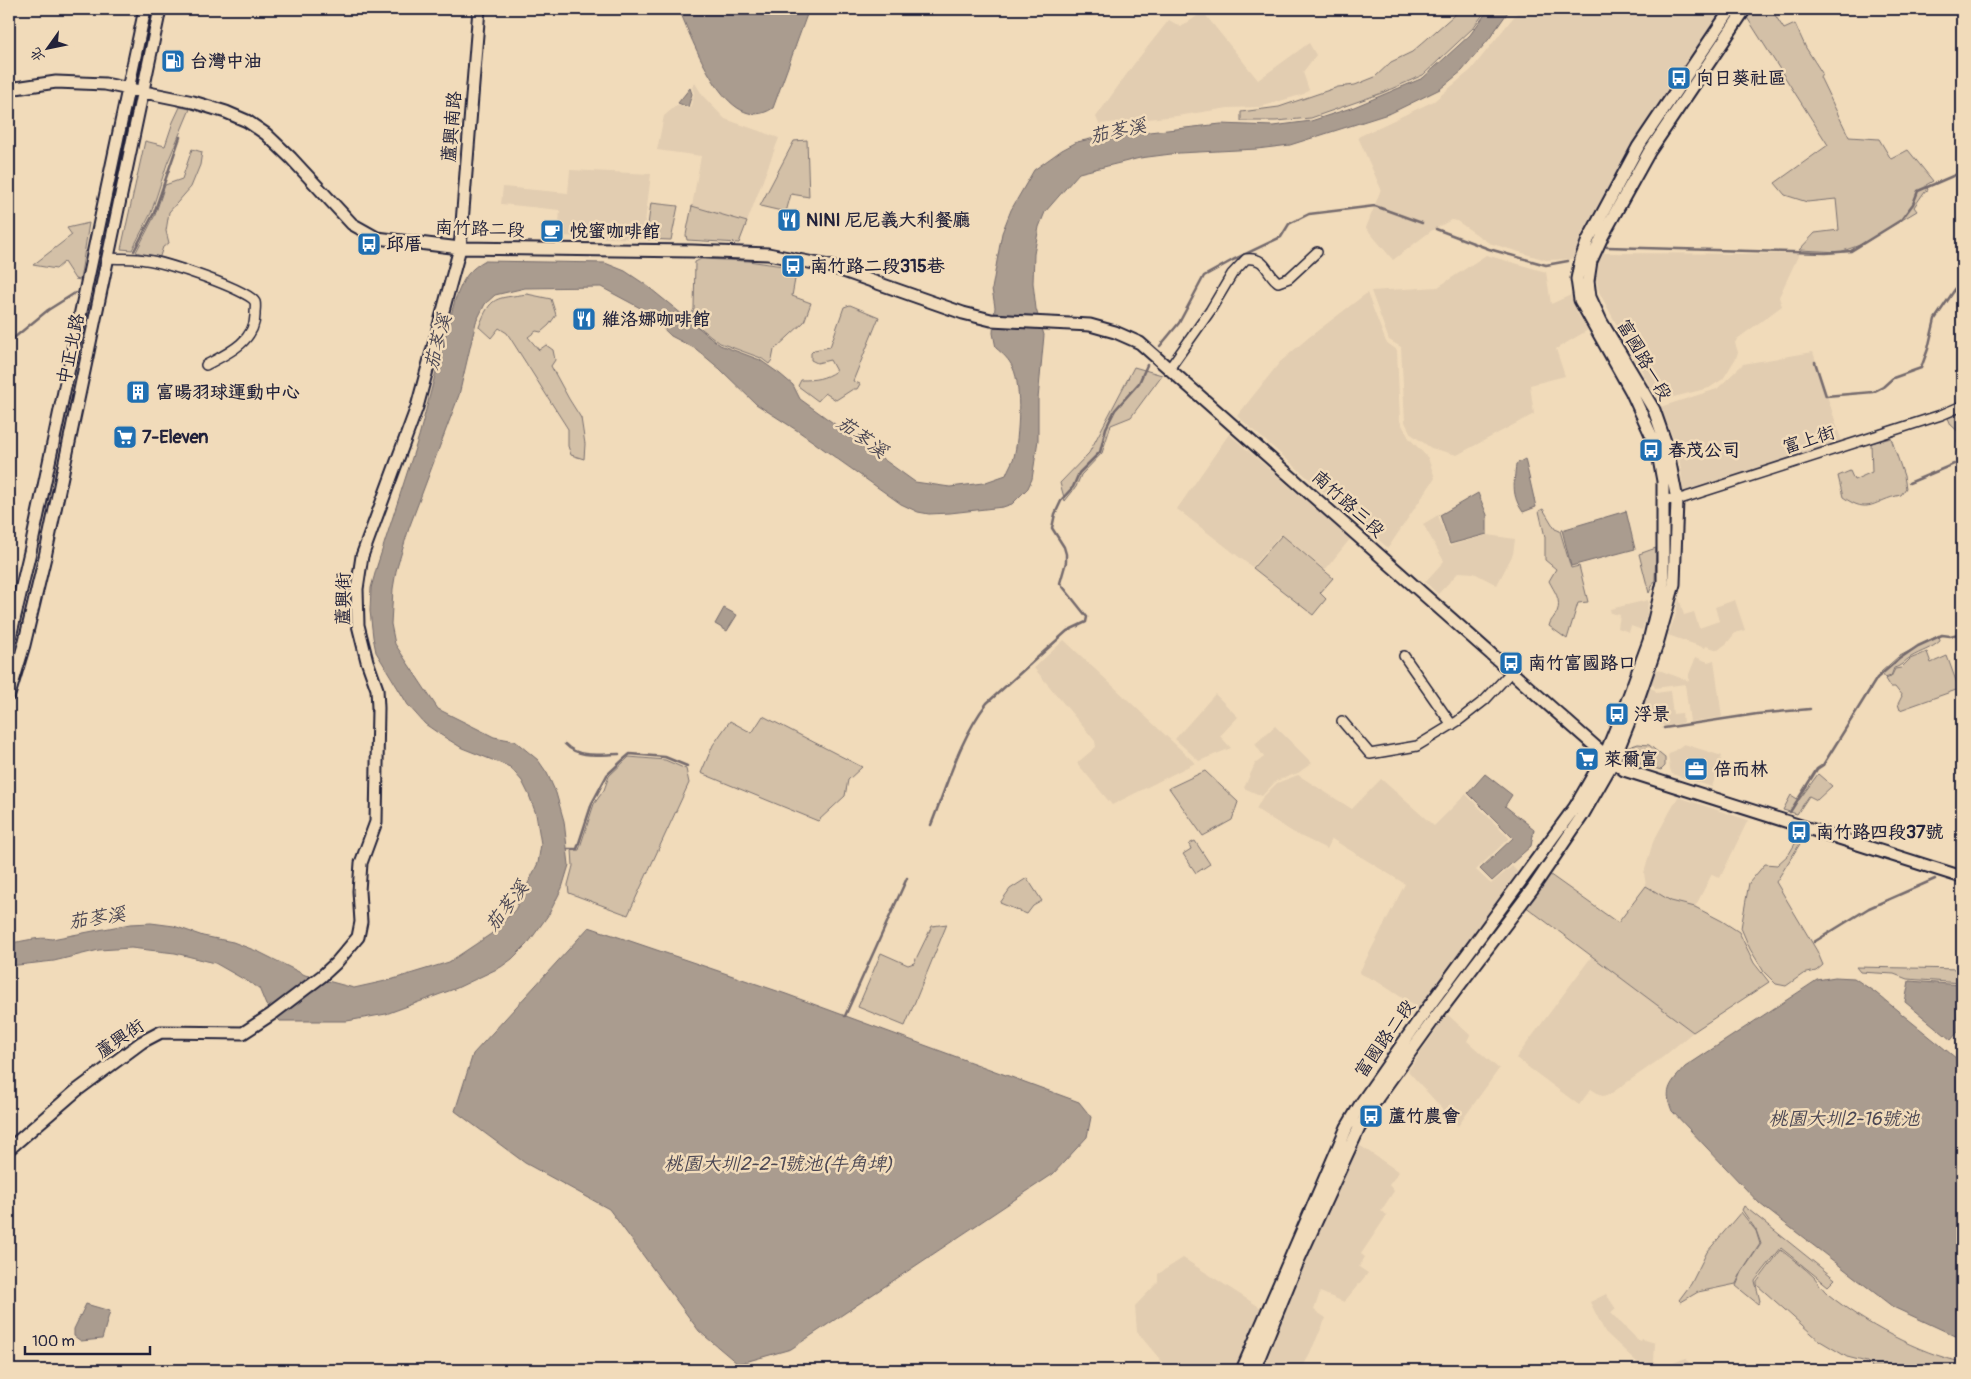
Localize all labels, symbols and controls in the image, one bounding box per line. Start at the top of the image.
north arrow [22,22,72,72]
text: 北 [27,44,48,65]
fuel station icon: 台灣中油 [160,48,186,74]
place label: 台灣中油 [190,50,262,73]
bus stop icon: 向日葵社區 [1666,65,1692,91]
place label: 向日葵社區 [1696,67,1786,90]
street label: 蘆興南路 [437,90,467,164]
water label: 茄苳溪 [1088,113,1149,149]
restaurant icon: NINI 尼尼義大利餐廳 [776,207,802,233]
place label: NINI 尼尼義大利餐廳 [806,209,970,232]
street label: 南竹路二段 [435,216,525,242]
cafe icon: 悅蜜咖啡館 [539,218,565,244]
place label: 悅蜜咖啡館 [570,220,660,243]
bus stop icon: 邱厝 [356,231,382,257]
place label: 邱厝 [386,233,422,256]
bus stop icon: 南竹路二段315巷 [780,253,806,279]
place label: 南竹路二段315巷 [810,255,946,278]
restaurant icon: 維洛娜咖啡館 [571,306,597,332]
place label: 維洛娜咖啡館 [602,308,710,331]
water label: 茄苳溪 [419,310,457,373]
street label: 中正北路 [52,311,90,387]
street label: 富國路一段 [1612,315,1676,405]
building icon: 富暘羽球運動中心 [125,379,151,405]
place label: 富暘羽球運動中心 [156,381,300,404]
water label: 茄苳溪 [832,411,893,464]
street label: 富上街 [1780,421,1838,459]
supermarket icon: 7-Eleven [112,424,138,450]
place label: 7-Eleven [142,426,209,449]
bus stop icon: 春茂公司 [1638,437,1664,463]
place label: 春茂公司 [1668,439,1740,462]
street label: 南竹路三段 [1307,465,1389,543]
street label: 蘆興街 [332,572,355,626]
bus stop icon: 南竹富國路口 [1498,650,1524,676]
place label: 南竹富國路口 [1528,652,1636,675]
bus stop icon: 浮景 [1604,701,1630,727]
place label: 浮景 [1634,703,1670,726]
supermarket icon: 萊爾富 [1574,746,1600,772]
place label: 萊爾富 [1604,748,1658,771]
office icon: 倍而林 [1683,756,1709,782]
place label: 倍而林 [1714,758,1768,781]
bus stop icon: 南竹路四段37號 [1786,819,1812,845]
place label: 南竹路四段37號 [1816,821,1944,844]
water label: 茄苳溪 [480,875,535,936]
water label: 茄苳溪 [67,902,128,934]
street label: 富國路二段 [1350,996,1420,1082]
street label: 蘆興街 [91,1014,149,1064]
bus stop icon: 蘆竹農會 [1358,1103,1384,1129]
place label: 蘆竹農會 [1388,1105,1460,1128]
water label: 桃園大圳2-16號池 [1768,1107,1921,1131]
water label: 桃園大圳2-2-1號池(牛角埤) [664,1152,893,1176]
scale bar [25,1324,150,1356]
text: 100 m [32,1332,75,1351]

